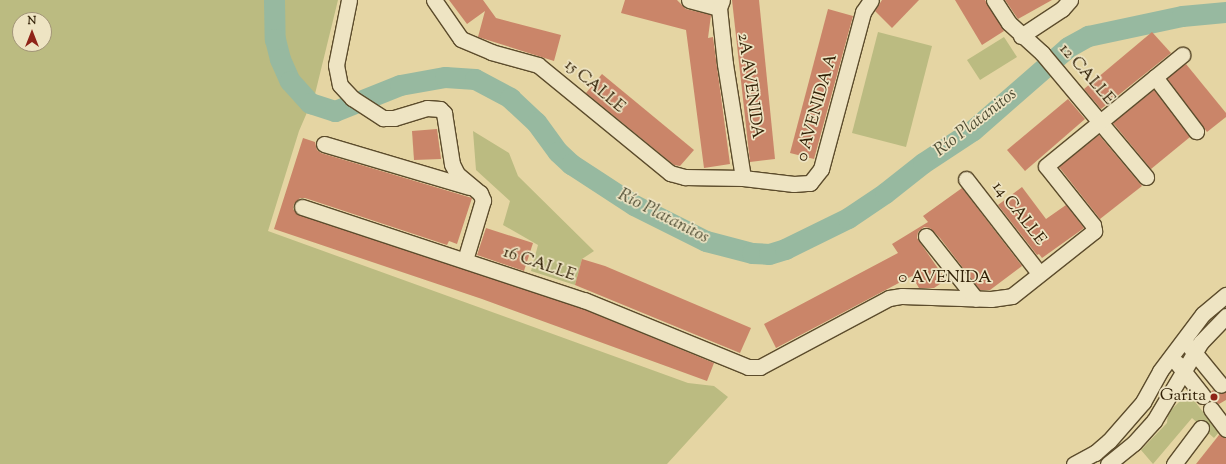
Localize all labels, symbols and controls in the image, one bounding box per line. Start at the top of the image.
north arrow [12,12,52,52]
text: N [28,13,36,29]
street label: 2A AVENIDA [731,32,767,140]
street label: 12 CALLE [1054,40,1118,110]
street label: 0 AVENIDA A [793,52,843,164]
street label: 15 CALLE [560,56,628,118]
water label: Río Platanitos [930,84,1022,162]
street label: 14 CALLE [987,178,1049,250]
water label: Río Platanitos [614,185,712,249]
street label: 16 CALLE [500,243,578,287]
street label: 0 AVENIDA [898,269,992,289]
place label: Garita [1160,387,1206,407]
marker: Garita [1209,392,1219,402]

